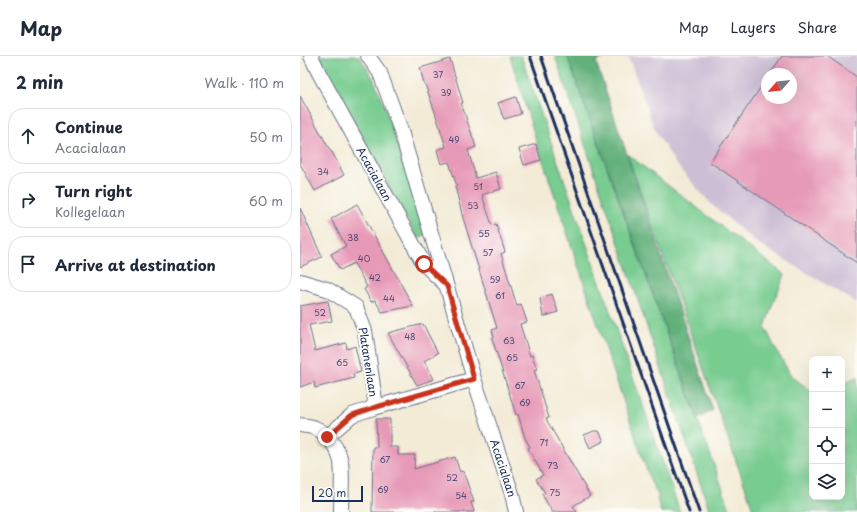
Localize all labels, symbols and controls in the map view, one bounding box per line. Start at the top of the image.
text: Map [20,14,62,42]
text: Map [679,17,709,38]
text: Layers [731,17,776,38]
text: Share [798,17,837,38]
house number: 37 [433,67,443,81]
north arrow [761,68,797,104]
text: 2 min [16,69,63,95]
text: Walk · 110 m [205,73,284,92]
house number: 39 [440,85,452,99]
text: Continue [55,115,123,138]
icon: ahead [17,125,39,147]
text: 50 m [249,127,283,146]
house number: 49 [448,132,460,146]
text: Acacialaan [55,138,126,157]
street label: Acacialaan [352,143,396,204]
house number: 34 [317,164,329,178]
text: Turn right [55,179,132,202]
house number: 51 [473,179,483,193]
icon: right [17,189,39,211]
text: 60 m [249,191,283,210]
house number: 53 [467,198,479,212]
text: Kollegelaan [55,202,125,221]
house number: 55 [478,226,490,240]
house number: 38 [347,230,359,244]
house number: 57 [483,245,493,259]
house number: 40 [358,251,371,265]
icon: arrive [17,253,39,275]
text: Arrive at destination [55,253,216,276]
route start [415,255,433,273]
house number: 42 [369,270,381,284]
house number: 59 [489,272,501,286]
house number: 61 [495,288,505,302]
house number: 44 [383,291,395,305]
house number: 52 [314,305,326,319]
street label: Platanenlaan [355,326,382,398]
house number: 48 [404,329,416,343]
house number: 63 [503,333,515,347]
house number: 65 [506,350,518,364]
house number: 65 [336,355,348,369]
map controls [809,356,845,500]
button: + [809,356,845,392]
house number: 67 [514,378,526,392]
button: − [809,392,845,428]
house number: 69 [519,395,531,409]
route end [318,428,336,446]
button: locate [809,428,845,464]
house number: 71 [540,435,548,449]
street label: Acacialaan [486,437,521,499]
house number: 67 [379,452,391,466]
house number: 73 [548,458,558,472]
button: layers [809,464,845,500]
house number: 52 [446,470,458,484]
house number: 69 [377,482,389,496]
scale bar [312,484,363,503]
text: 20 m [318,484,346,501]
house number: 75 [550,485,560,499]
house number: 54 [455,488,467,502]

